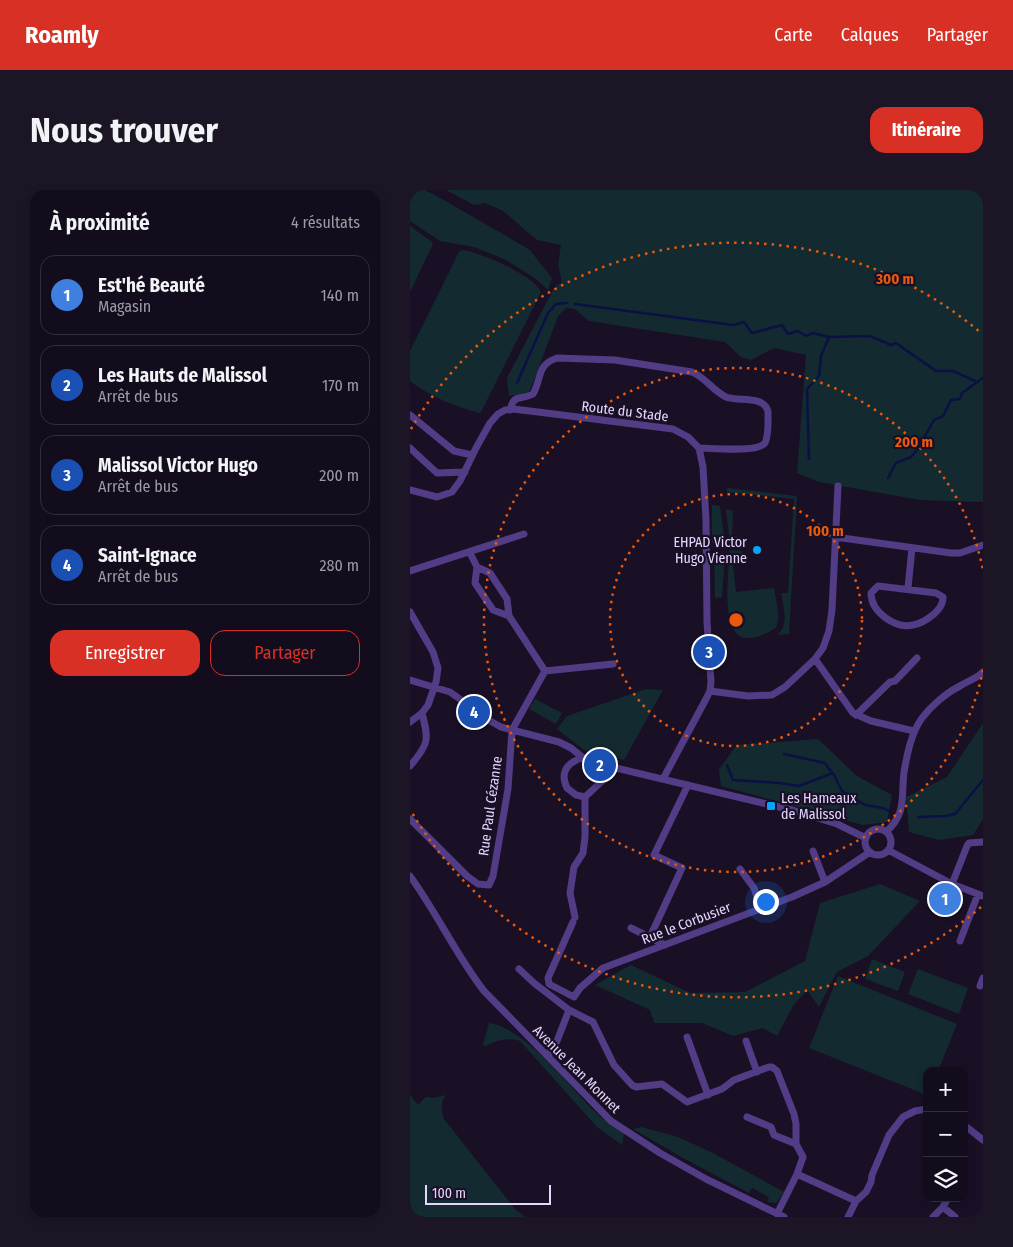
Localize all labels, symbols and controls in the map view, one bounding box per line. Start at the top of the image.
text: Roamly [25,21,99,49]
text: Carte [774,24,813,46]
text: Calques [841,24,899,46]
text: Partager [927,24,988,46]
button: Itinéraire [870,107,983,153]
text: Nous trouver [30,109,218,151]
text: À proximité [50,210,150,236]
text: 4 résultats [291,213,360,232]
text: 300 m [875,270,914,288]
text: Est'hé Beauté [98,274,205,297]
text: 1 [64,286,70,305]
text: 140 m [321,286,359,305]
text: Magasin [98,297,151,316]
text: Les Hauts de Malissol [98,364,267,387]
text: 2 [63,376,71,395]
text: 170 m [322,376,359,395]
text: Arrêt de bus [98,387,178,406]
street label: Route du Stade [580,398,669,425]
text: 200 m [894,433,933,451]
text: Malissol Victor Hugo [98,454,258,477]
text: 3 [63,466,71,485]
text: 200 m [319,466,359,485]
text: Arrêt de bus [98,477,178,496]
text: 100 m [806,522,844,540]
place label: EHPAD Victor Hugo Vienne [673,534,747,567]
text: Saint-Ignace [98,544,197,567]
marker: EHPAD Victor Hugo Vienne [751,544,763,556]
text: 4 [63,556,71,575]
text: 280 m [320,556,359,575]
text: Arrêt de bus [98,567,178,586]
centre of rings [727,611,745,629]
button: Enregistrer [50,630,200,676]
button: Partager [210,630,360,676]
pin: 3 [693,633,725,671]
pin: 4 [458,693,490,731]
pin: 2 [584,746,616,784]
street label: Rue Paul Cézanne [475,755,506,857]
place label: Les Hameaux de Malissol [781,790,857,823]
marker: Les Hameaux de Malissol [765,800,777,812]
pin: 1 [929,880,961,918]
your location [753,889,779,915]
street label: Rue le Corbusier [639,899,733,948]
street label: Avenue Jean Monnet [529,1022,624,1117]
map controls [923,1067,968,1202]
button: + [923,1067,968,1112]
button: − [923,1112,968,1157]
button: layers [923,1157,968,1202]
scale bar [425,1182,551,1205]
text: 100 m [432,1185,466,1202]

